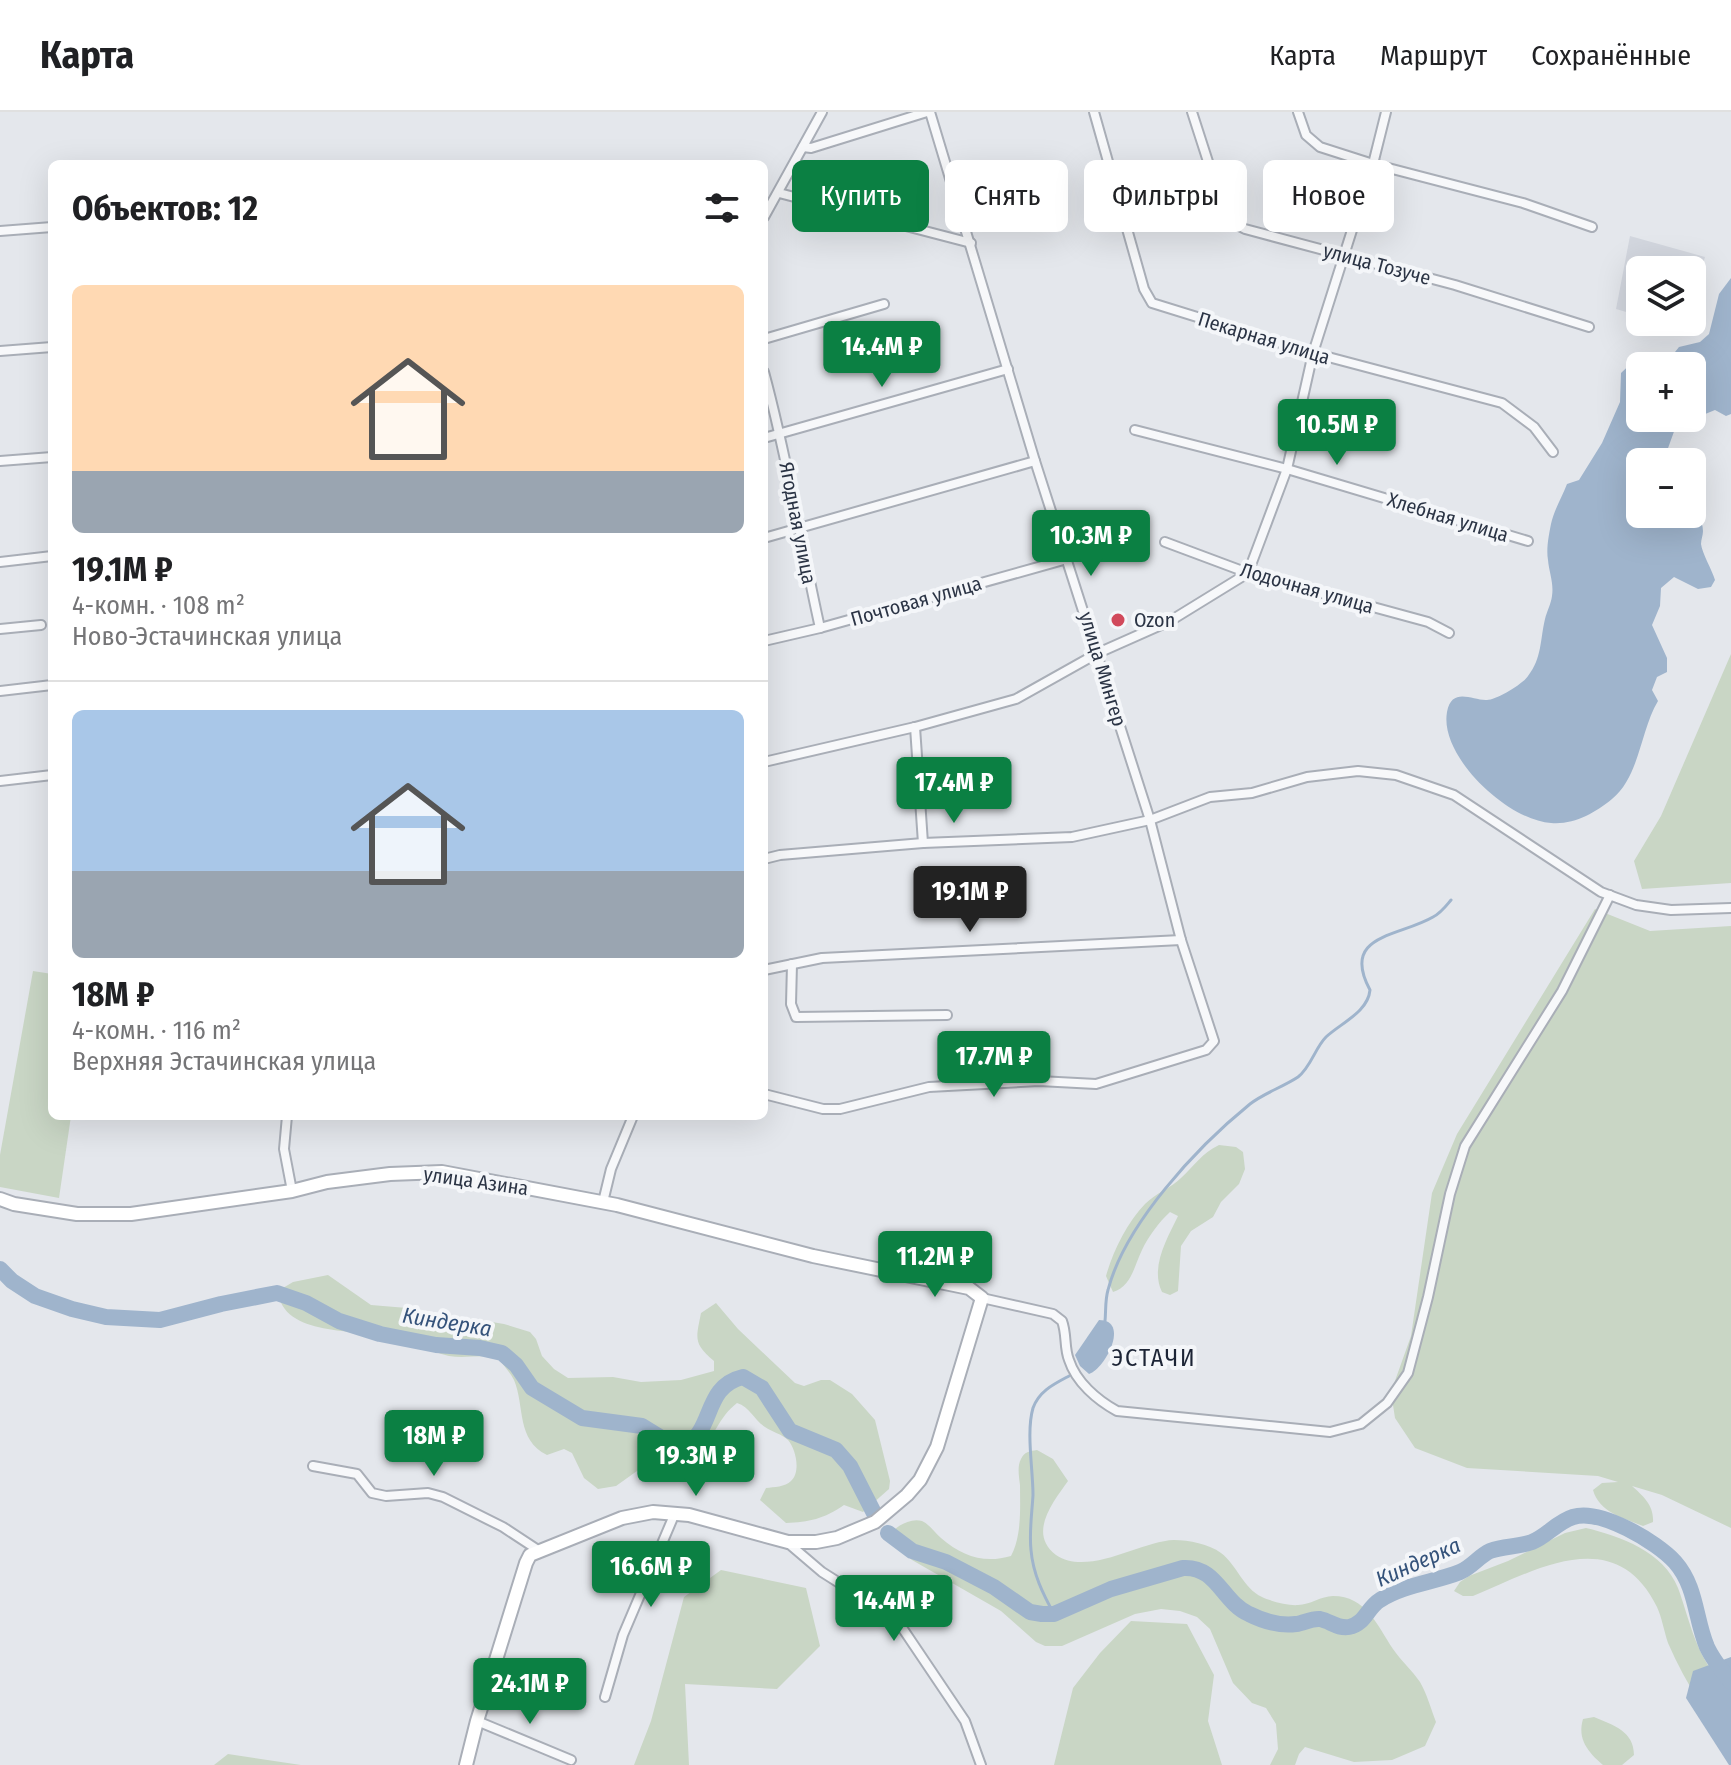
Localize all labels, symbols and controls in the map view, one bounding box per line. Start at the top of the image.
text: Карта [40,32,134,78]
text: Карта [1269,39,1336,72]
text: Маршрут [1380,39,1487,72]
text: Сохранённые [1531,39,1691,72]
chip: Купить [792,160,929,232]
chip: Снять [945,160,1068,232]
chip: Фильтры [1084,160,1247,232]
chip: Новое [1263,160,1394,232]
icon: filters [700,186,744,230]
text: Объектов: 12 [72,188,258,229]
street label: улица Тозуче [1321,238,1433,290]
map controls [1626,256,1706,528]
button: layers [1626,256,1706,336]
street label: Пекарная улица [1195,307,1333,369]
pin: 14.4M ₽ [808,321,956,389]
text: 14.4M ₽ [841,331,923,362]
icon: home [336,337,480,481]
button: + [1626,352,1706,432]
pin: 10.5M ₽ [1263,399,1411,467]
text: 10.5M ₽ [1296,409,1378,440]
button: − [1626,448,1706,528]
street label: Ягодная улица [774,460,822,586]
street label: Хлебная улица [1384,487,1512,547]
pin: 10.3M ₽ [1017,510,1165,578]
text: 10.3M ₽ [1050,520,1132,551]
text: 19.1M ₽ [72,549,173,590]
street label: Лодочная улица [1238,557,1376,619]
street label: Почтовая улица [848,571,984,631]
text: 4-комн. · 108 m² [72,590,245,621]
place label: Ozon [1134,608,1175,632]
street label: улица Мингер [1074,609,1132,729]
marker: Ozon [1109,611,1127,629]
text: Ново-Эстачинская улица [72,621,342,652]
pin: 17.4M ₽ [880,757,1028,825]
icon: home [336,762,480,906]
text: 17.4M ₽ [914,767,994,798]
pin: 19.1M ₽ [896,866,1044,934]
text: 19.1M ₽ [932,876,1009,907]
text: 18M ₽ [72,974,154,1015]
text: 4-комн. · 116 m² [72,1015,241,1046]
pin: 17.7M ₽ [920,1031,1068,1099]
text: 17.7M ₽ [955,1041,1033,1072]
text: Верхняя Эстачинская улица [72,1046,376,1077]
street label: улица Азина [422,1162,530,1200]
pin: 11.2M ₽ [861,1231,1009,1299]
text: 11.2M ₽ [896,1241,974,1272]
water label: Киндерка [400,1302,494,1342]
district label: ЭСТАЧИ [1111,1344,1197,1372]
pin: 18M ₽ [378,1410,490,1478]
text: 18M ₽ [403,1420,465,1451]
pin: 19.3M ₽ [622,1430,770,1498]
text: 19.3M ₽ [655,1440,737,1471]
water label: Киндерка [1371,1531,1465,1593]
pin: 16.6M ₽ [577,1541,725,1609]
text: 16.6M ₽ [610,1551,692,1582]
pin: 14.4M ₽ [820,1575,968,1643]
text: 14.4M ₽ [853,1585,935,1616]
pin: 24.1M ₽ [456,1658,604,1726]
text: 24.1M ₽ [491,1668,569,1699]

